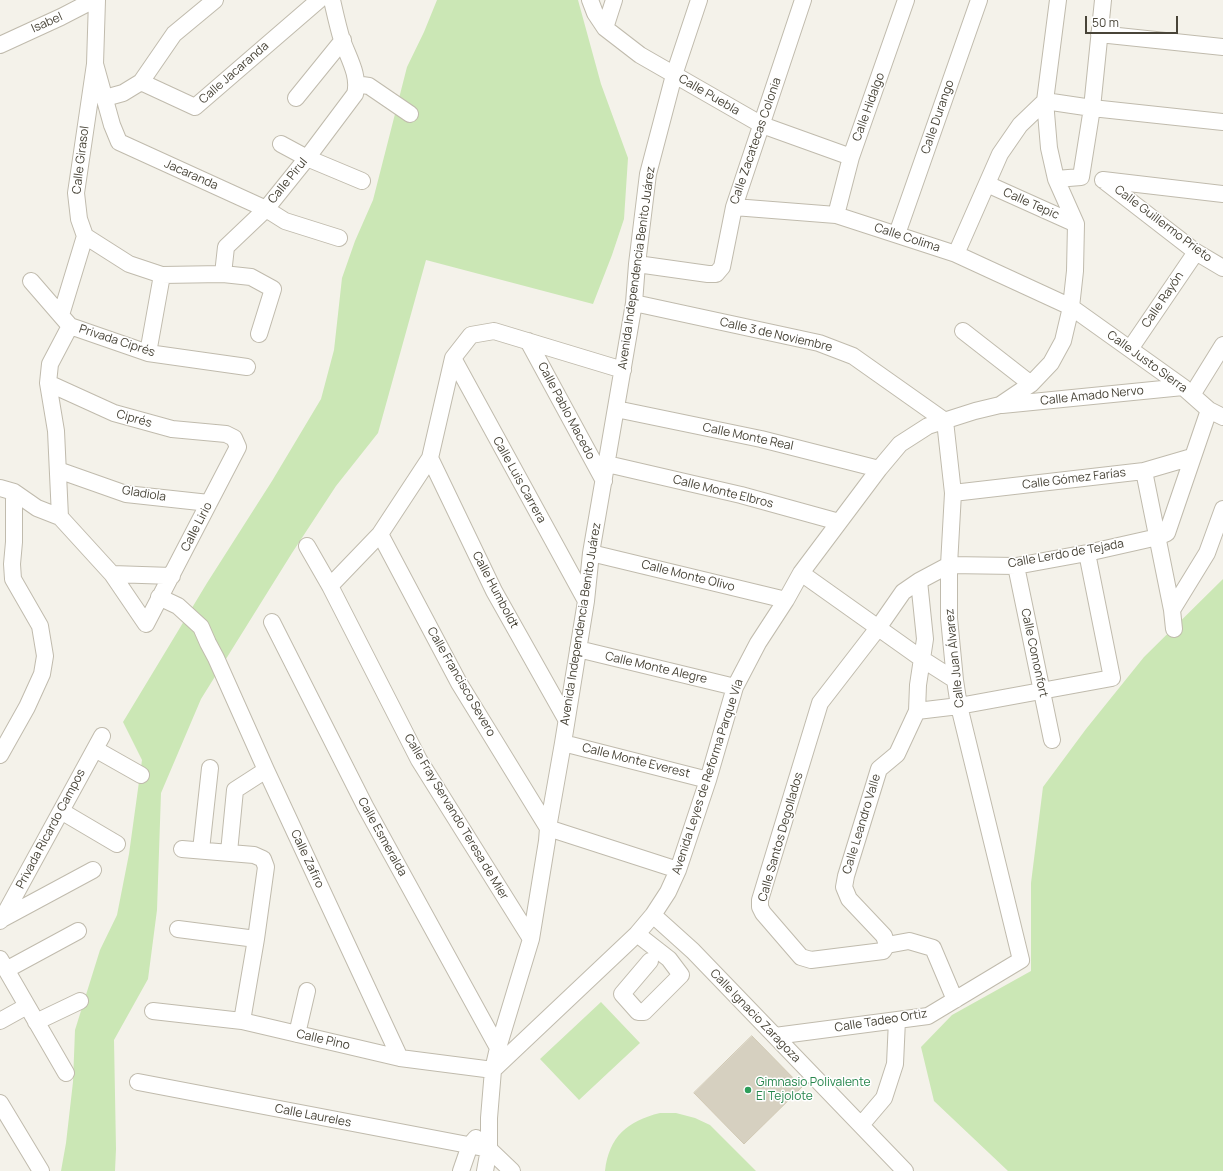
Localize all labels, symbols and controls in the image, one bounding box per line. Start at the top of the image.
scale bar [1087,8,1180,34]
street label: Isabel [29,10,65,36]
text: 50 m [1092,14,1119,31]
street label: Calle Jacaranda [196,39,272,107]
street label: Calle Hidalgo [850,71,888,143]
street label: Calle Puebla [676,72,742,118]
street label: Calle Zacatecas Colonia [727,76,785,206]
street label: Calle Durango [919,78,957,156]
street label: Calle Girasol [70,125,92,195]
street label: Calle Pirul [265,155,311,207]
street label: Jacaranda [162,157,220,193]
street label: Avenida Independencia Benito Juárez [616,165,658,371]
street label: Calle Guillermo Prieto [1111,183,1215,265]
street label: Calle Tepic [1001,185,1061,223]
street label: Calle Colima [872,221,942,255]
street label: Calle Rayón [1139,269,1187,331]
street label: Calle 3 de Noviembre [718,315,834,355]
street label: Privada Ciprés [77,322,157,360]
street label: Calle Justo Sierra [1104,328,1190,396]
street label: Calle Pablo Macedo [534,360,598,462]
street label: Calle Amado Nervo [1040,383,1144,409]
street label: Ciprés [115,407,153,431]
street label: Calle Monte Real [701,420,795,454]
street label: Calle Luis Carrera [489,434,549,526]
street label: Calle Gómez Farías [1021,465,1127,493]
street label: Calle Monte Elbros [671,473,775,511]
street label: Gladiola [121,483,167,505]
street label: Calle Lirio [178,500,216,554]
street label: Avenida Independencia Benito Juárez [558,522,604,726]
street label: Calle Lerdo de Tejada [1007,537,1125,571]
street label: Calle Humboldt [469,549,521,631]
street label: Calle Monte Olivo [640,557,736,595]
street label: Calle Comonfort [1018,607,1050,699]
street label: Calle Juan Álvarez [943,608,967,708]
street label: Calle Francisco Severo [424,625,498,739]
street label: Calle Monte Alegre [604,649,708,687]
street label: Avenida Leyes de Reforma Parque Vía [670,677,746,877]
street label: Calle Fray Servando Teresa de Mier [401,732,511,902]
street label: Calle Monte Everest [581,741,691,781]
street label: Privada Ricardo Campos [13,767,89,891]
street label: Calle Santos Degollados [756,771,806,903]
street label: Calle Leandro Valle [840,772,884,876]
street label: Calle Esmeralda [354,795,410,879]
street label: Calle Zafiro [287,827,327,891]
street label: Calle Ignacio Zaragoza [707,966,803,1066]
street label: Calle Tadeo Ortiz [834,1007,928,1035]
street label: Calle Pino [295,1027,351,1053]
place label: Gimnasio Polivalente El Tejolote [756,1076,870,1104]
marker: Gimnasio Polivalente El Tejolote [743,1085,753,1095]
street label: Calle Laureles [274,1102,352,1130]

